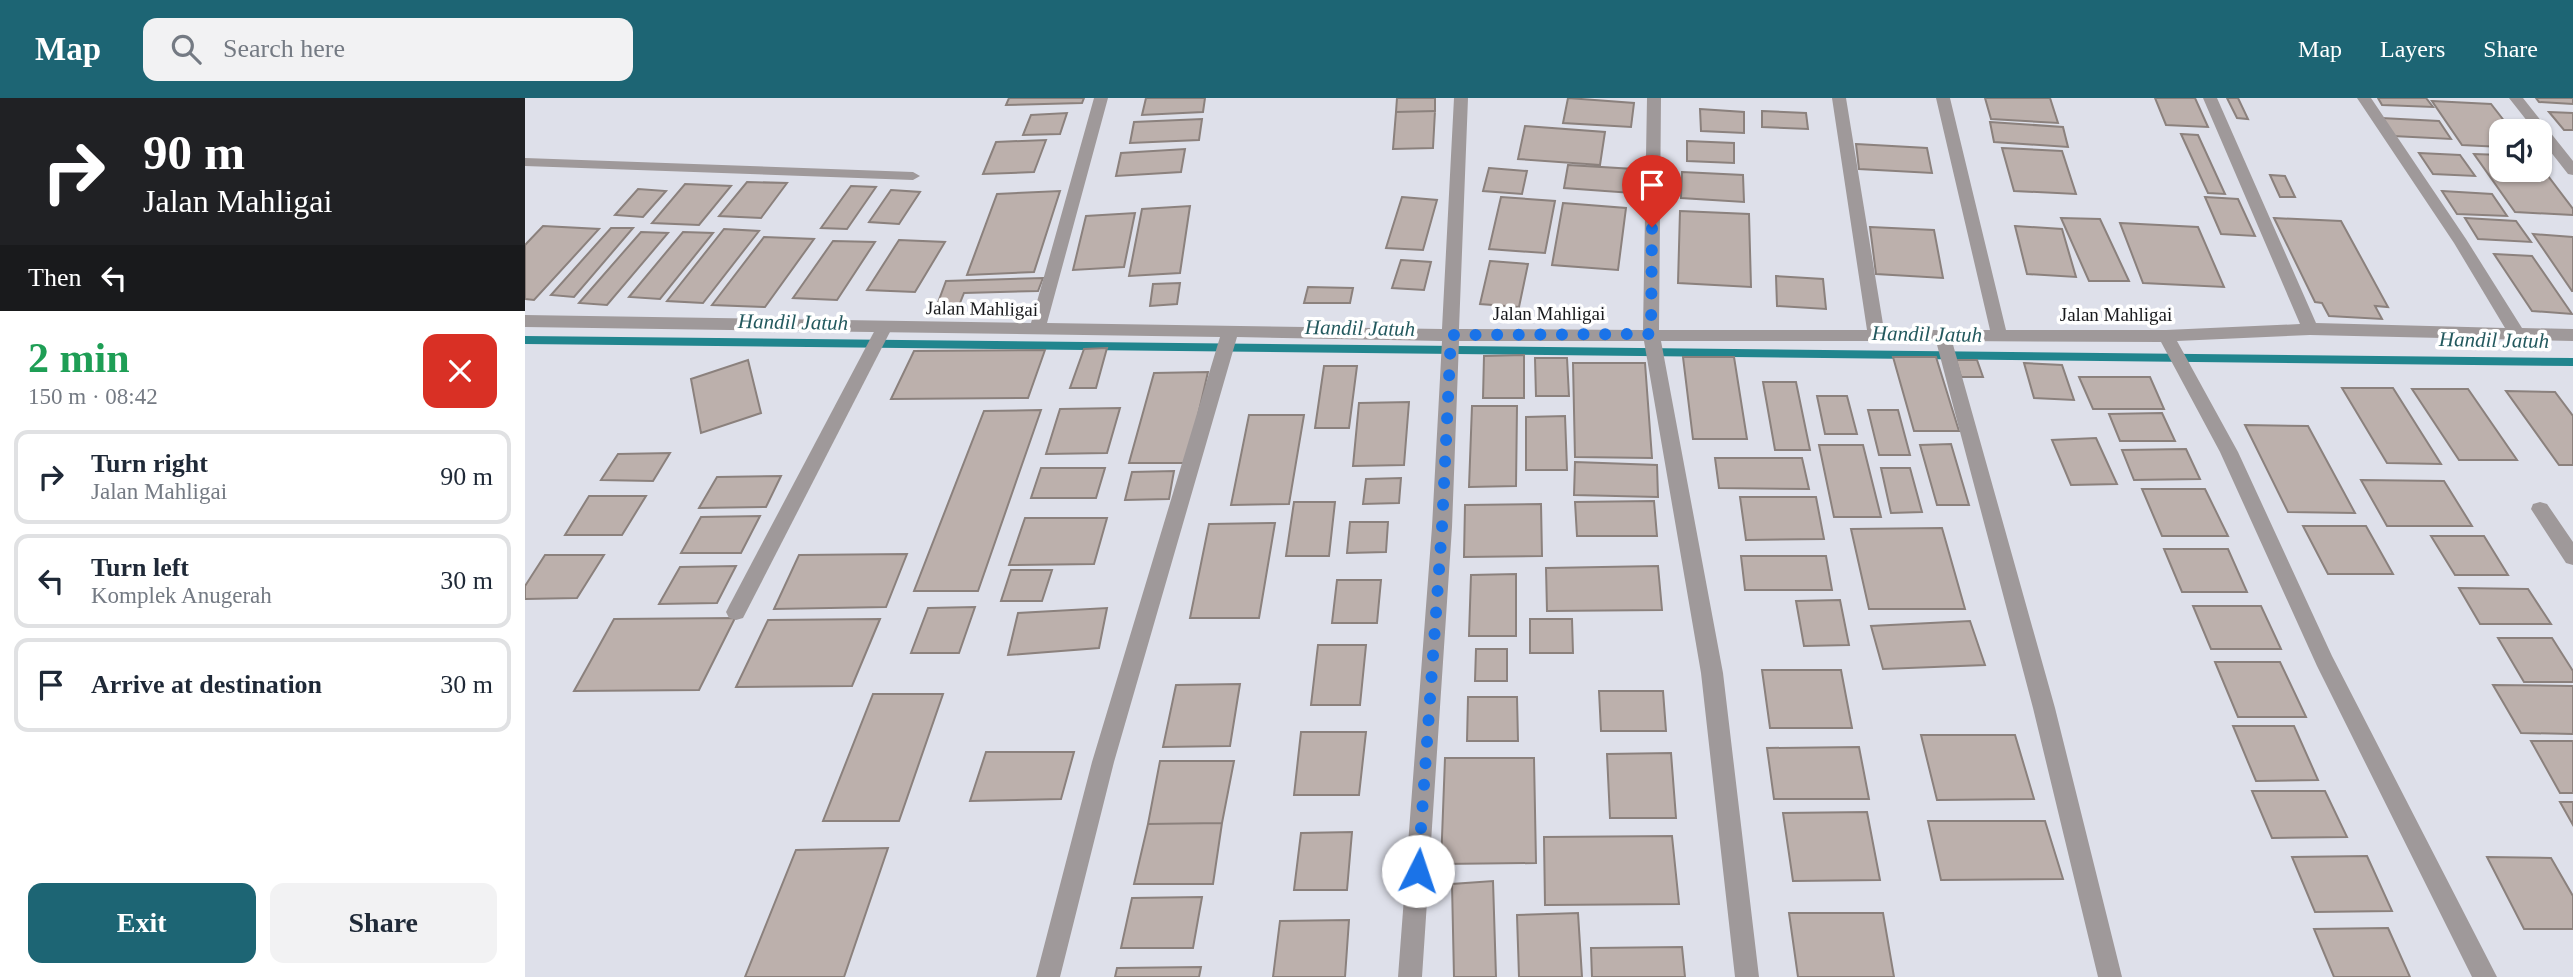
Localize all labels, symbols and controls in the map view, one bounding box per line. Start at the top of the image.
search box [143,18,633,81]
icon: search [167,30,205,68]
text: Map [35,31,101,67]
text: Search here [223,34,345,63]
text: Map [2298,36,2342,62]
text: Layers [2380,36,2445,62]
text: Share [2483,36,2538,62]
map controls [2489,119,2552,182]
button: sound [2489,119,2552,182]
text: 90 m [143,125,245,180]
icon: right [28,126,119,217]
pin [1622,155,1682,227]
icon: arrive [1633,166,1671,204]
text: Jalan Mahligai [143,183,332,219]
icon: left [95,259,133,297]
text: Then [28,263,81,292]
street label: Jalan Mahligai [926,297,1038,320]
street label: Jalan Mahligai [1493,303,1605,324]
street label: Jalan Mahligai [2060,304,2172,325]
water label: Handil Jatuh [737,309,848,335]
water label: Handil Jatuh [1304,315,1415,341]
water label: Handil Jatuh [1871,321,1982,347]
water label: Handil Jatuh [2438,327,2549,353]
button: close [423,334,497,408]
text: 2 min [28,335,130,381]
text: 150 m · 08:42 [28,384,158,409]
text: Turn right [91,449,208,478]
icon: right [32,458,70,496]
text: 90 m [440,462,493,491]
text: Jalan Mahligai [91,479,227,504]
text: Turn left [91,553,189,582]
icon: left [32,562,70,600]
text: 30 m [440,566,493,595]
text: Komplek Anugerah [91,583,272,608]
icon: arrive [32,666,70,704]
text: Arrive at destination [91,670,322,699]
text: 30 m [440,670,493,699]
position arrow [1381,834,1455,908]
button: Exit [28,883,256,963]
button: Share [270,883,497,963]

